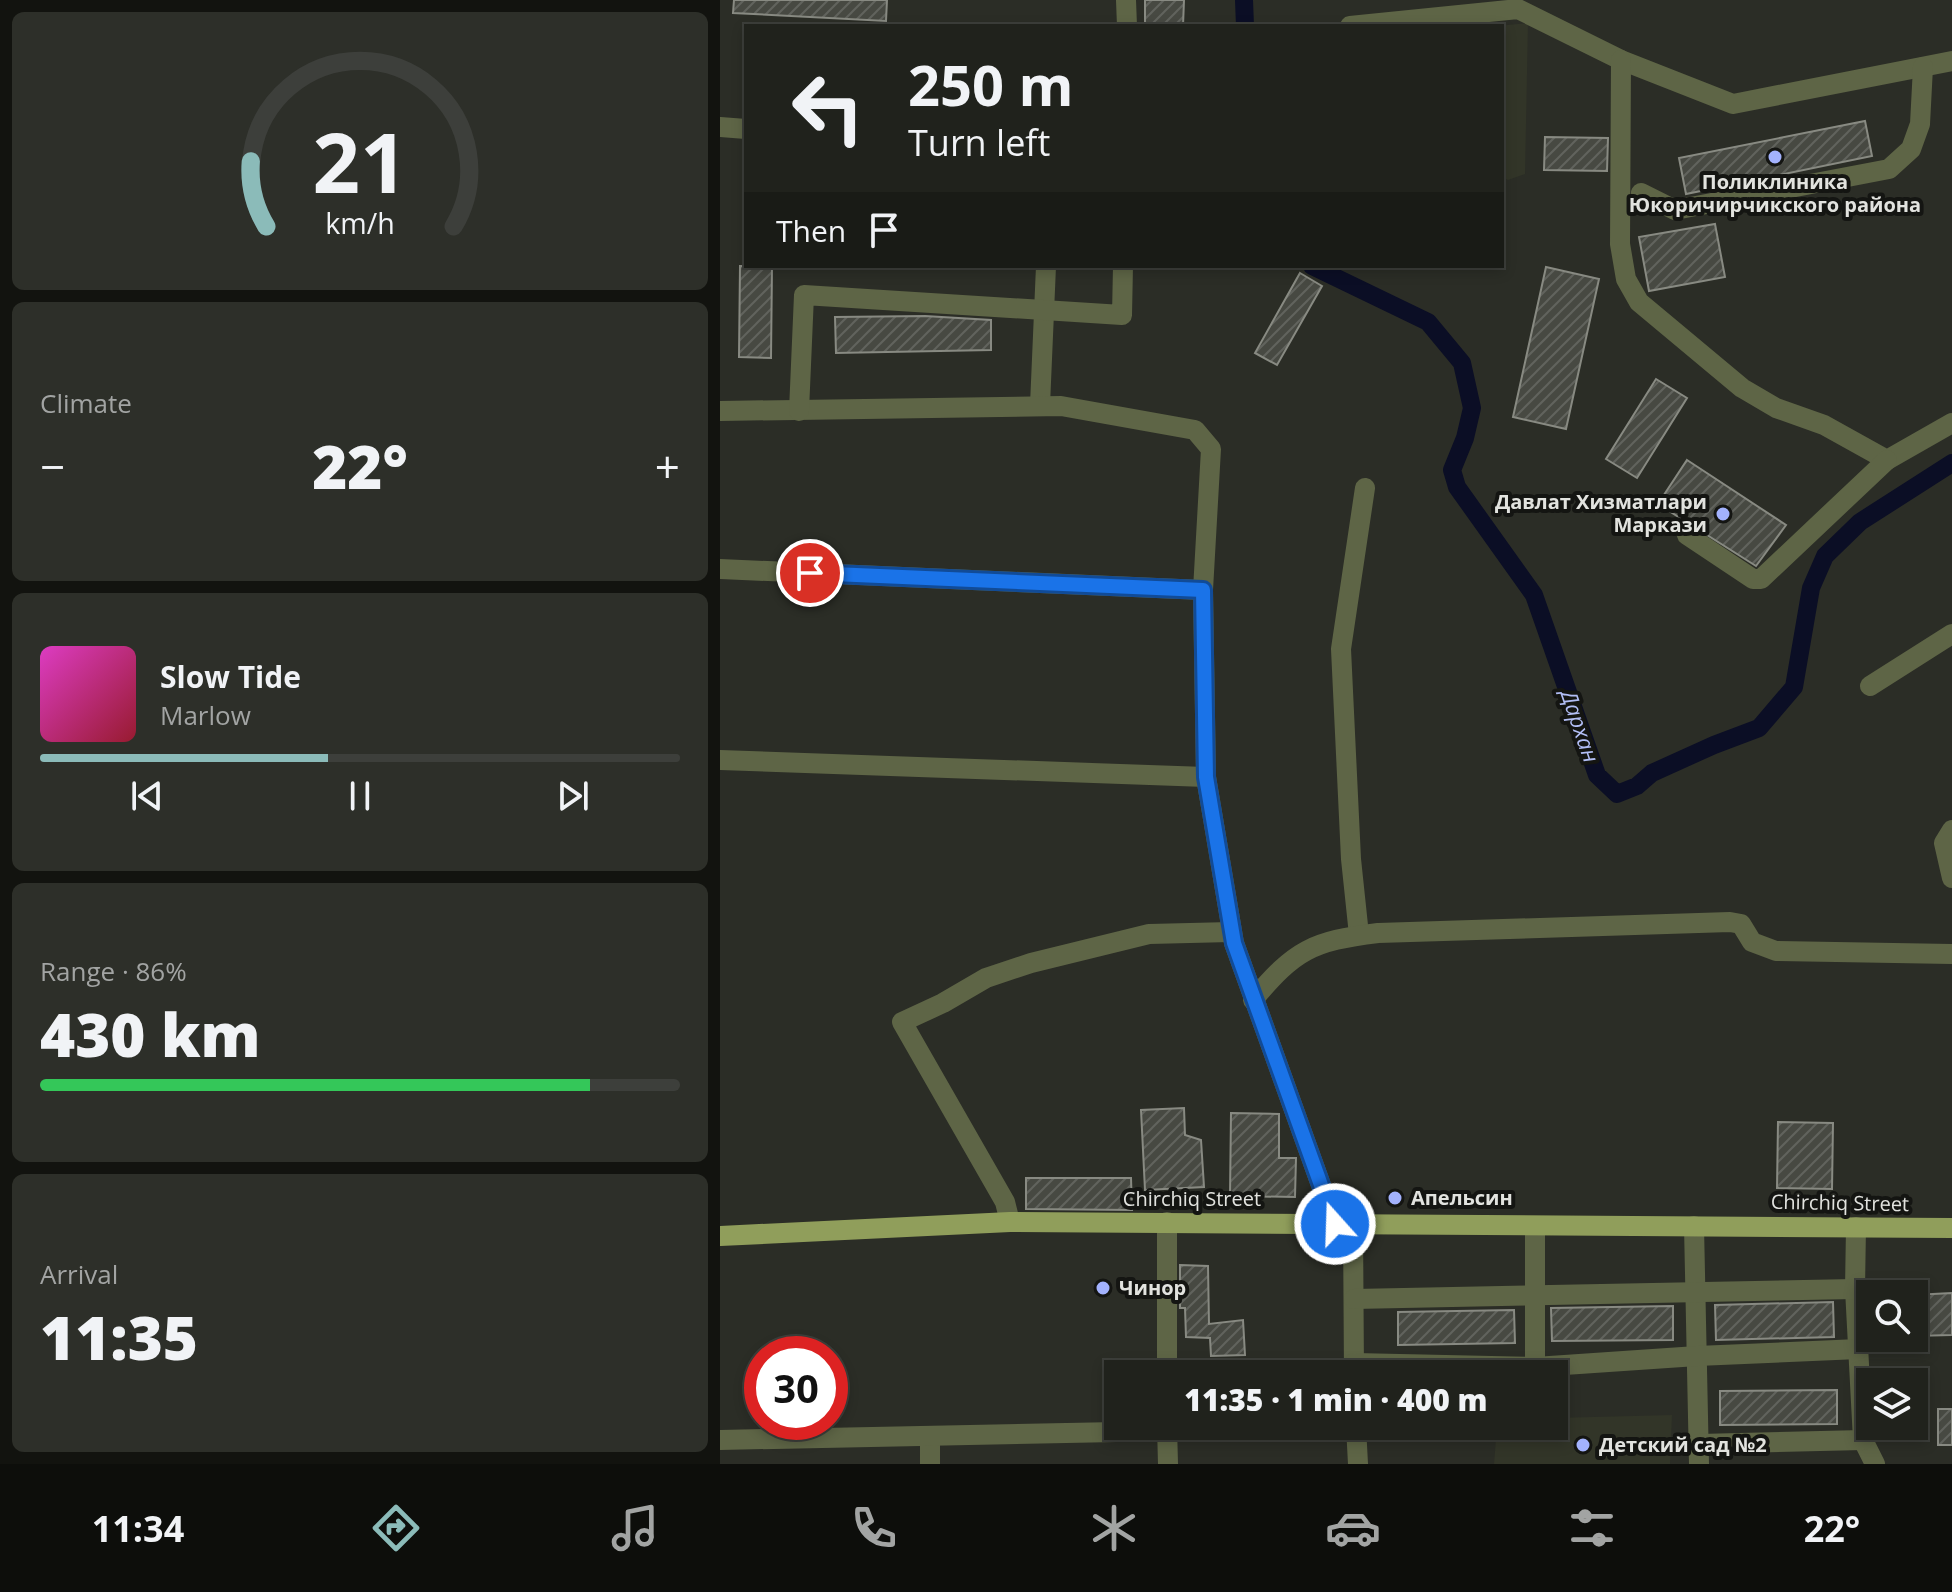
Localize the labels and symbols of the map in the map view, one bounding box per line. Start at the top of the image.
marker: Поликлиника Юкоричирчикского района [1766,148,1784,166]
place label: Поликлиника Юкоричирчикского района [1629,168,1921,218]
place label: Давлат Хизматлари Маркази [1495,488,1707,538]
marker: Давлат Хизматлари Маркази [1714,505,1732,523]
pin [776,539,844,607]
water label: Дархан [1554,683,1607,766]
position arrow [1293,1182,1377,1266]
place label: Апельсин [1411,1184,1513,1211]
street label: Chirchiq Street [1123,1185,1261,1212]
street label: Chirchiq Street [1771,1188,1909,1217]
marker: Апельсин [1386,1189,1404,1207]
place label: Чинор [1119,1274,1186,1301]
marker: Чинор [1094,1279,1112,1297]
speed limit sign: 30 [744,1336,848,1440]
place label: Детский сад №2 [1599,1431,1767,1458]
marker: Детский сад №2 [1574,1436,1592,1454]

